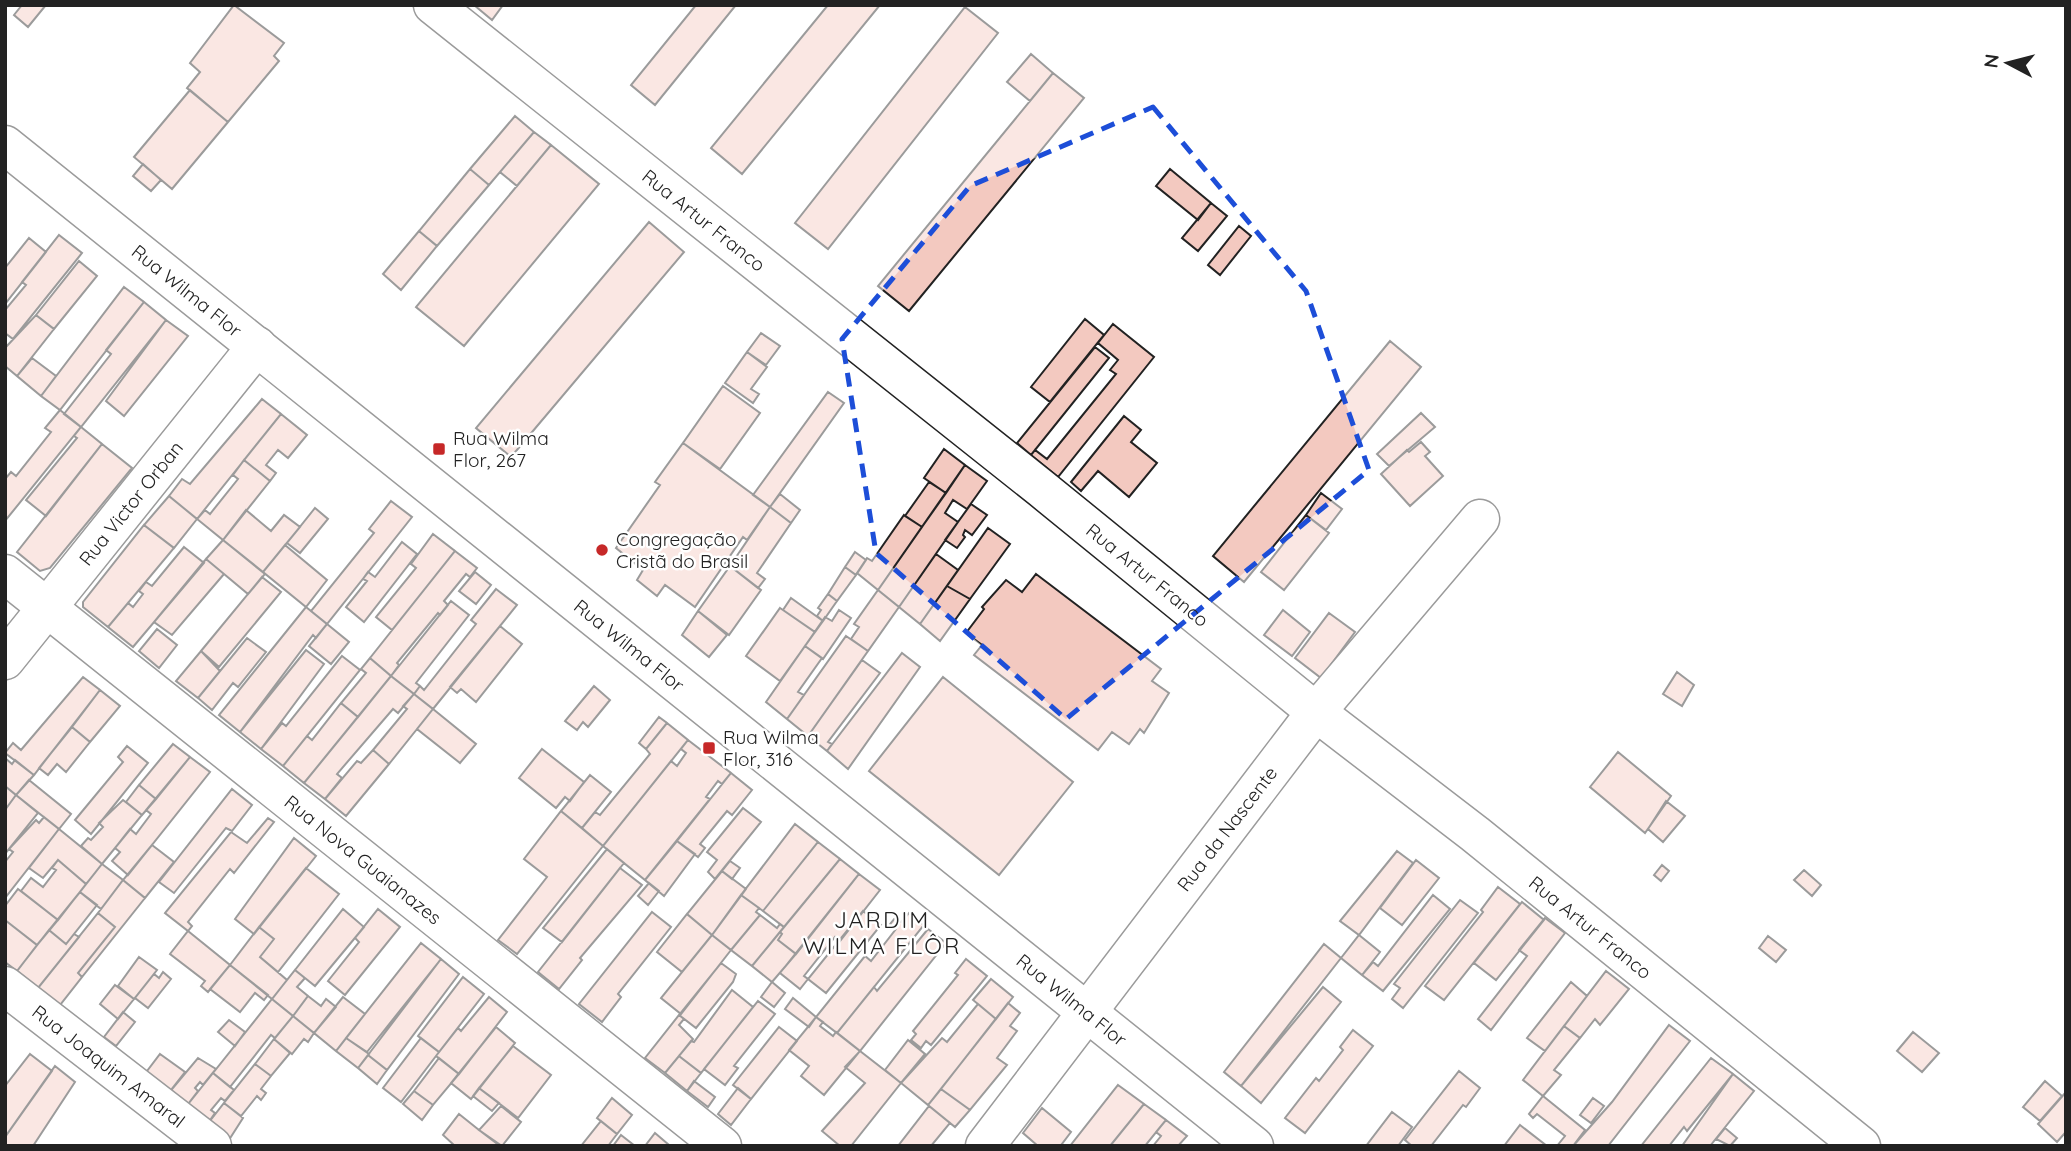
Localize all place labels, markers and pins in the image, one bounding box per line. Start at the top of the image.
place label: Rua Wilma Flor, 267 [453,426,549,472]
marker: Rua Wilma Flor, 267 [431,441,447,457]
place label: Congregação Cristã do Brasil [616,527,748,573]
marker: Congregação Cristã do Brasil [594,542,610,558]
place label: Rua Wilma Flor, 316 [723,725,819,771]
marker: Rua Wilma Flor, 316 [701,740,717,756]

